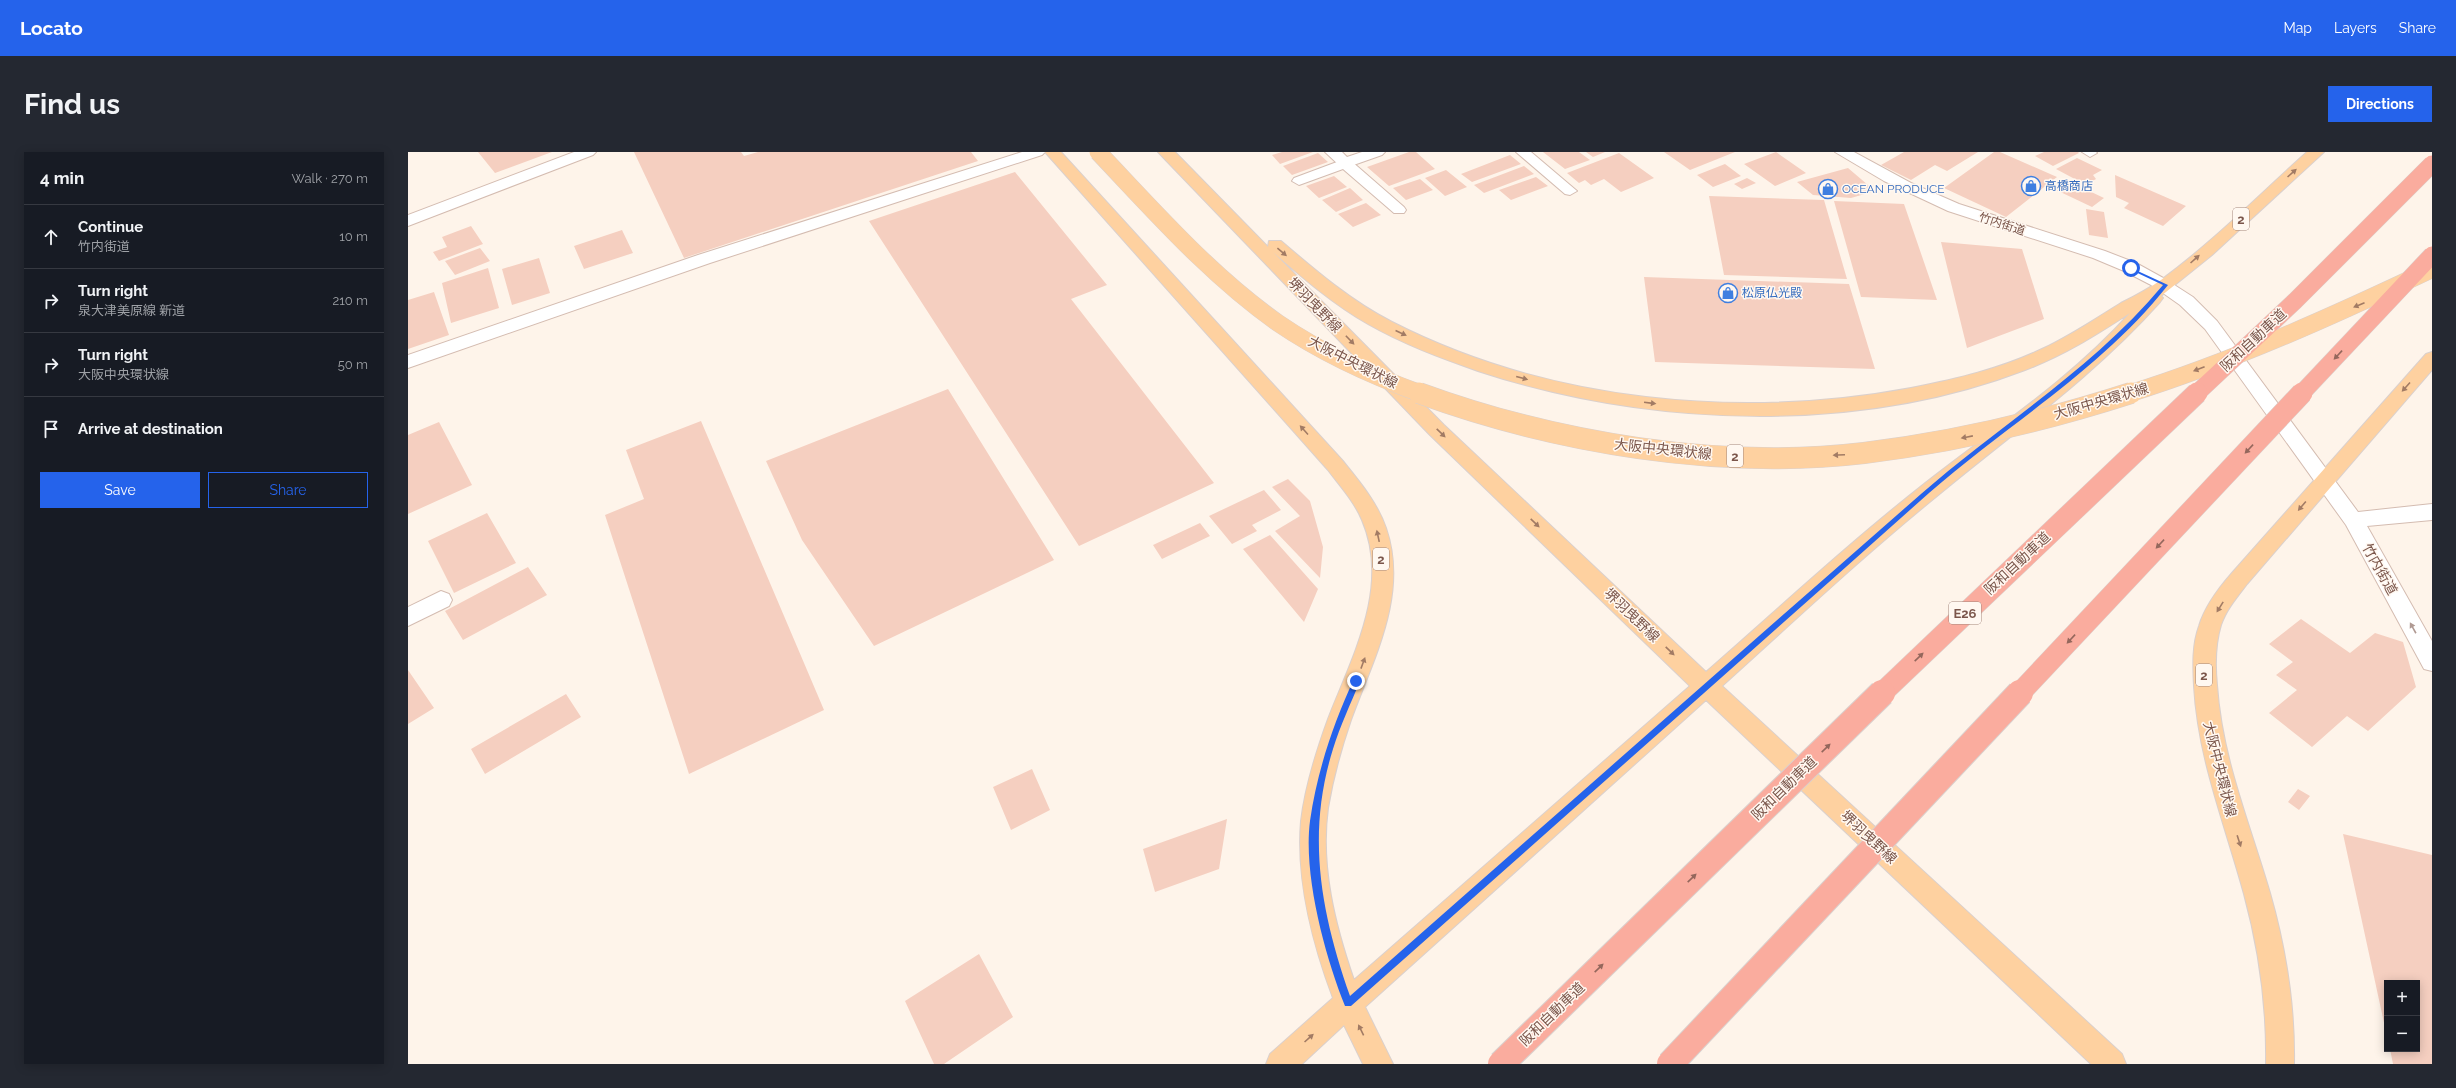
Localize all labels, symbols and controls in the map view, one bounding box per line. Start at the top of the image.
text: Locato [20,17,83,39]
text: Map [2284,20,2312,36]
text: Layers [2334,20,2377,36]
text: Share [2399,20,2436,36]
button: Directions [2328,86,2432,122]
text: Find us [24,88,120,121]
text: 4 min [40,168,84,188]
one-way arrow [2287,168,2297,177]
text: Walk · 270 m [292,171,368,186]
shop icon: 高橋商店 [2020,175,2042,197]
shop icon: OCEAN PRODUCE [1817,178,1839,200]
place label: 高橋商店 [2045,179,2093,193]
place label: OCEAN PRODUCE [1842,182,1944,196]
road number: 2 [2233,208,2249,230]
street label: 竹内街道 [1977,210,2027,238]
text: Continue [78,218,143,236]
icon: ahead [40,226,62,248]
text: 10 m [339,229,368,244]
text: 竹内街道 [78,239,130,254]
one-way arrow [1277,247,1288,256]
one-way arrow [2190,255,2200,264]
route start [2122,259,2140,277]
street label: 堺羽曳野線 [1285,274,1345,336]
text: Turn right [78,282,148,300]
shop icon: 松原仏光殿 [1717,282,1739,304]
place label: 松原仏光殿 [1742,286,1802,300]
icon: right [40,290,62,312]
text: 210 m [332,293,368,308]
one-way arrow [2353,301,2365,308]
text: 泉大津美原線 新道 [78,303,185,318]
street label: 阪和自動車道 [2217,306,2289,374]
one-way arrow [1395,330,1406,336]
street label: 大阪中央環状線 [1306,333,1400,391]
one-way arrow [1345,335,1355,345]
text: Turn right [78,346,148,364]
one-way arrow [2333,350,2343,360]
icon: right [40,354,62,376]
text: 50 m [338,357,368,372]
one-way arrow [2193,366,2205,372]
text: 大阪中央環状線 [78,367,169,382]
one-way arrow [1517,375,1529,381]
street label: 大阪中央環状線 [2052,380,2150,422]
one-way arrow [2402,383,2411,392]
one-way arrow [1644,400,1656,406]
icon: arrive [40,418,62,440]
text: Arrive at destination [78,420,223,438]
one-way arrow [1300,425,1309,436]
one-way arrow [1436,428,1446,438]
one-way arrow [1961,434,1974,440]
street label: 大阪中央環状線 [1613,436,1713,462]
one-way arrow [2244,444,2254,454]
road number: 2 [1727,445,1743,467]
one-way arrow [1833,451,1845,458]
button: Save [40,472,200,508]
button: Share [208,472,368,508]
one-way arrow [2297,501,2306,511]
one-way arrow [1530,518,1540,528]
street label: 阪和自動車道 [1981,529,2053,597]
one-way arrow [1374,530,1380,542]
one-way arrow [2155,539,2165,549]
street label: 竹内街道 [2359,541,2401,597]
road number: 2 [1373,548,1389,570]
street label: 堺羽曳野線 [1601,585,1663,645]
one-way arrow [2216,601,2223,613]
road number: E26 [1949,602,1981,624]
one-way arrow [2410,622,2416,634]
one-way arrow [2066,634,2076,644]
one-way arrow [1665,646,1675,656]
one-way arrow [1914,652,1924,662]
one-way arrow [1360,657,1366,669]
road number: 2 [2196,664,2212,686]
route end [1347,672,1365,690]
street label: 大阪中央環状線 [2200,720,2240,818]
one-way arrow [1821,743,1831,753]
street label: 阪和自動車道 [1748,753,1820,823]
street label: 堺羽曳野線 [1838,807,1900,867]
one-way arrow [2237,836,2243,848]
one-way arrow [1687,873,1697,882]
one-way arrow [1594,963,1604,973]
street label: 阪和自動車道 [1516,979,1588,1049]
map controls [2384,980,2420,1052]
button: + [2384,980,2420,1016]
button: − [2384,1016,2420,1052]
one-way arrow [1358,1024,1364,1035]
one-way arrow [1304,1033,1314,1043]

